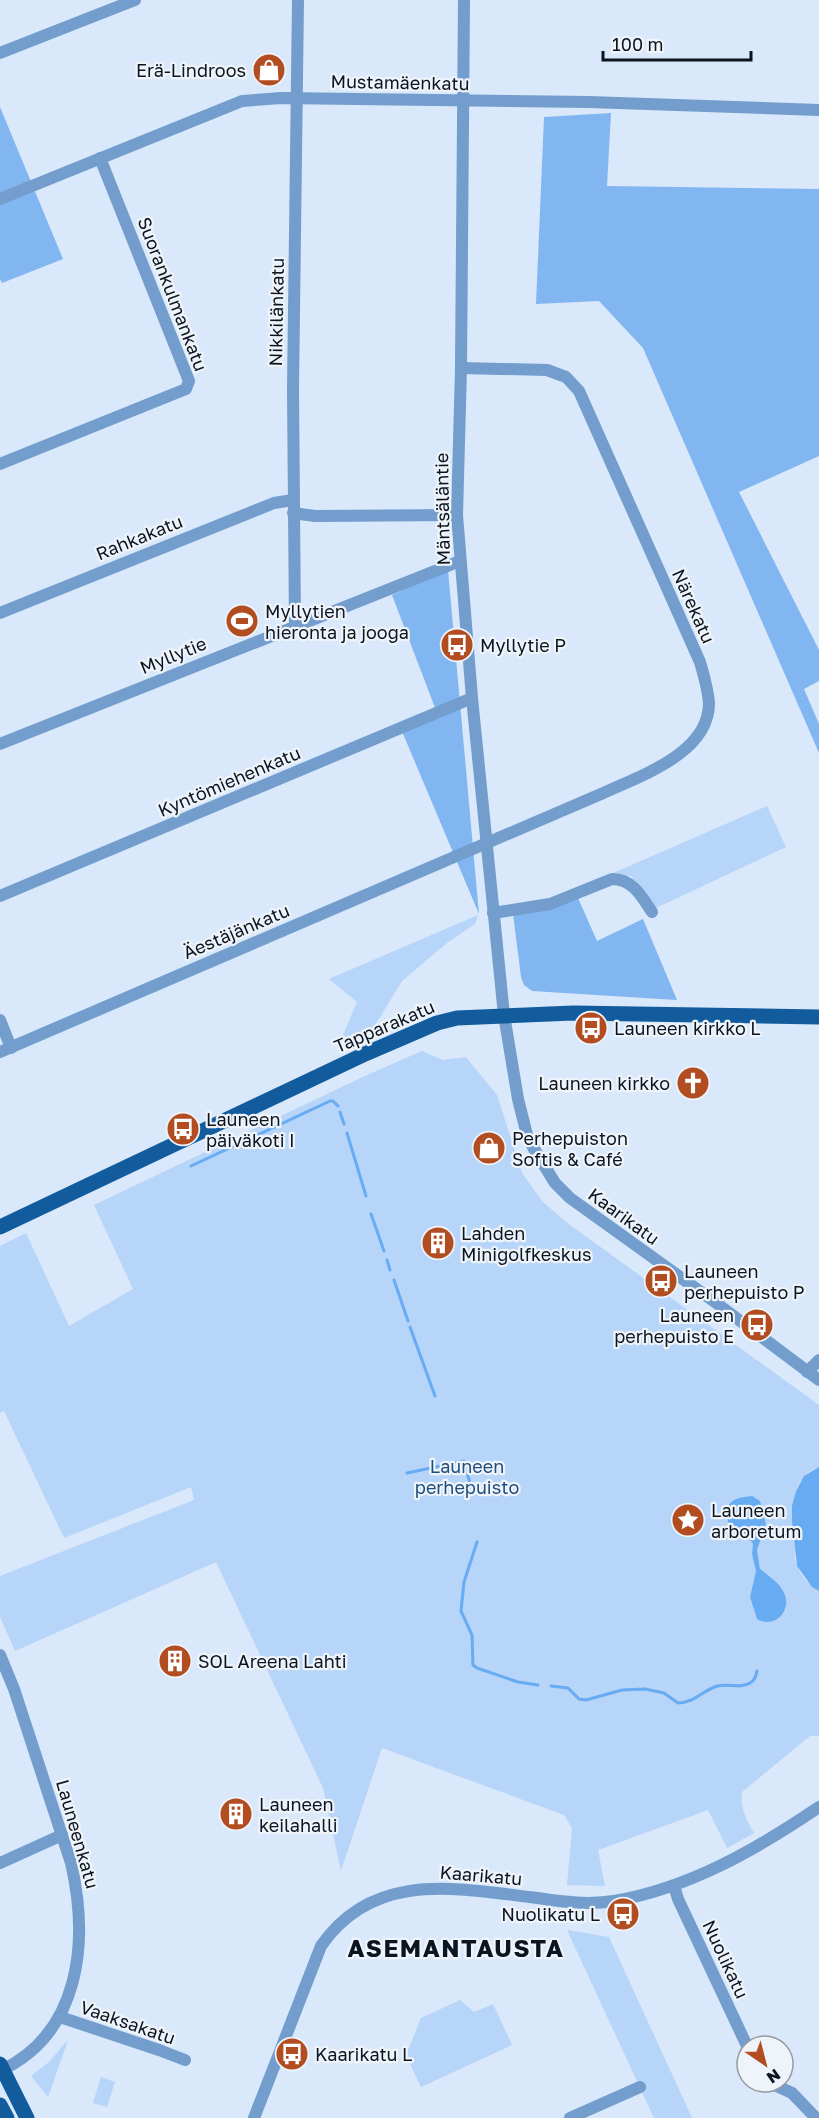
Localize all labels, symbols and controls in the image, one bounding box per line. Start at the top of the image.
scale bar [603,24,752,62]
text: 100 m [612,33,663,55]
shop icon: Erä-Lindroos [251,52,287,88]
place label: Erä-Lindroos [136,59,246,81]
street label: Mustamäenkatu [330,70,470,94]
street label: Suorankulmankatu [133,214,213,374]
street label: Nikkilänkatu [264,257,288,367]
street label: Mäntsäläntie [430,452,454,566]
street label: Rahkakatu [92,510,186,564]
street label: Närekatu [668,565,720,647]
place label: Myllytien hieronta ja jooga [265,600,409,643]
sports icon: Myllytien hieronta ja jooga [224,603,260,639]
bus stop icon: Myllytie P [439,627,475,663]
street label: Myllytie [137,632,209,678]
place label: Myllytie P [480,634,566,656]
street label: Kyntömiehenkatu [155,741,303,821]
street label: Äestäjänkatu [180,899,292,963]
street label: Tapparakatu [330,995,438,1057]
bus stop icon: Launeen kirkko L [573,1010,609,1046]
place label: Launeen kirkko L [614,1017,761,1039]
church icon: Launeen kirkko [675,1065,711,1101]
place label: Launeen kirkko [538,1072,670,1094]
place label: Launeen päiväkoti I [206,1108,295,1151]
bus stop icon: Launeen päiväkoti I [165,1111,201,1147]
place label: Perhepuiston Softis & Café [512,1127,628,1170]
shop icon: Perhepuiston Softis & Café [471,1130,507,1166]
street label: Kaarikatu [584,1183,664,1249]
place label: Lahden Minigolfkeskus [461,1222,591,1265]
building icon: Lahden Minigolfkeskus [420,1225,456,1261]
place label: Launeen perhepuisto P [684,1260,805,1303]
bus stop icon: Launeen perhepuisto P [643,1263,679,1299]
place label: Launeen perhepuisto E [614,1304,734,1347]
bus stop icon: Launeen perhepuisto E [739,1307,775,1343]
park label: Launeen perhepuisto [415,1455,519,1498]
place label: Launeen arboretum [711,1499,801,1542]
place icon: Launeen arboretum [670,1502,706,1538]
building icon: SOL Areena Lahti [157,1643,193,1679]
place label: SOL Areena Lahti [198,1650,347,1672]
street label: Launeenkatu [52,1777,104,1891]
place label: Launeen keilahalli [259,1793,338,1836]
building icon: Launeen keilahalli [218,1796,254,1832]
street label: Kaarikatu [439,1860,523,1890]
bus stop icon: Nuolikatu L [605,1896,641,1932]
place label: Nuolikatu L [501,1903,600,1925]
street label: Nuolikatu [698,1916,754,2002]
district label: ASEMANTAUSTA [348,1933,564,1962]
street label: Vaaksakatu [77,1995,179,2049]
north arrow [735,2034,795,2094]
bus stop icon: Kaarikatu L [274,2036,310,2072]
place label: Kaarikatu L [315,2043,412,2065]
text: N [763,2065,784,2088]

